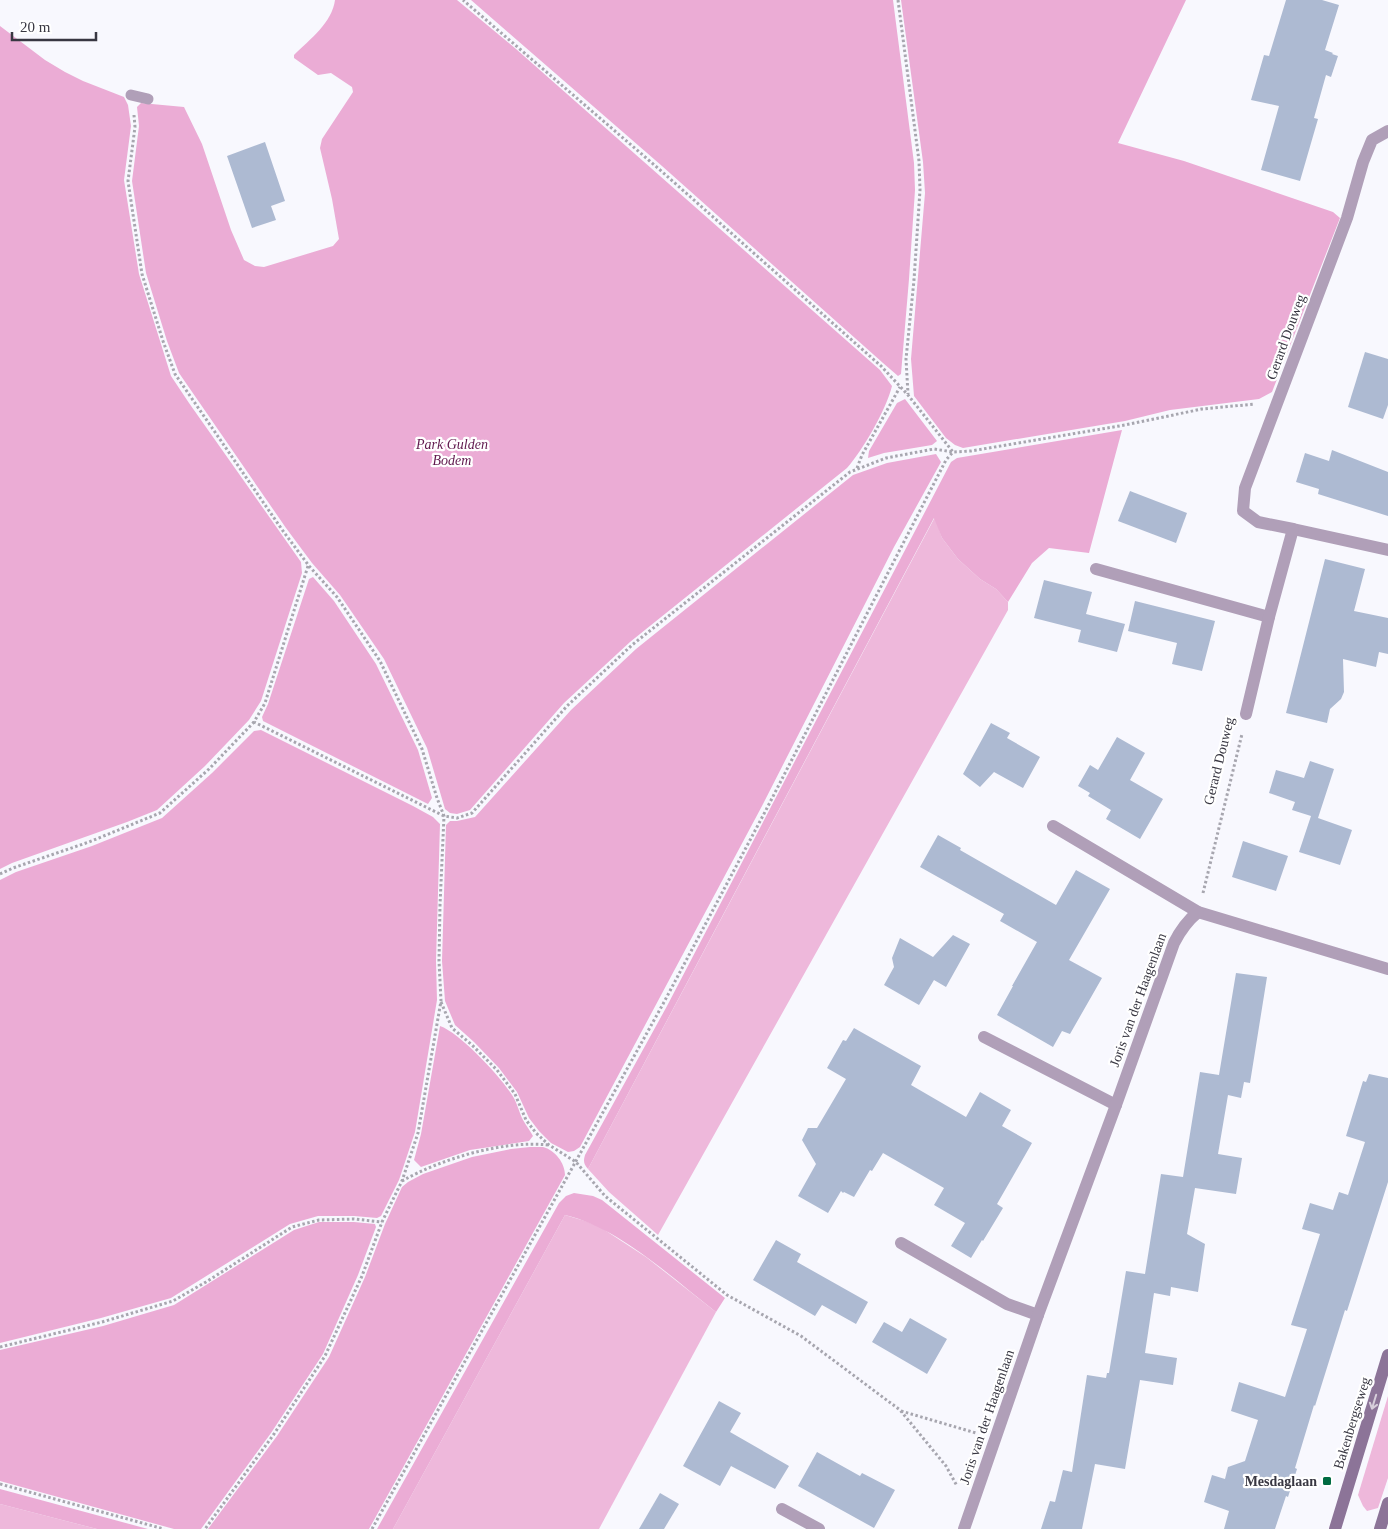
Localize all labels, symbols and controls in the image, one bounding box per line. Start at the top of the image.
scale bar [12,10,96,42]
text: 20 m [20,19,51,35]
street label: Gerard Douweg [1264,292,1308,382]
park label: Park Gulden Bodem [415,437,488,468]
street label: Gerard Douweg [1201,716,1237,806]
street label: Joris van der Haagenlaan [1107,931,1169,1069]
street label: Joris van der Haagenlaan [957,1348,1017,1486]
street label: Bakenbergseweg [1331,1375,1373,1471]
one-way arrow [1368,1393,1378,1409]
place label: Mesdaglaan [1245,1474,1317,1489]
marker: Mesdaglaan [1321,1475,1333,1487]

